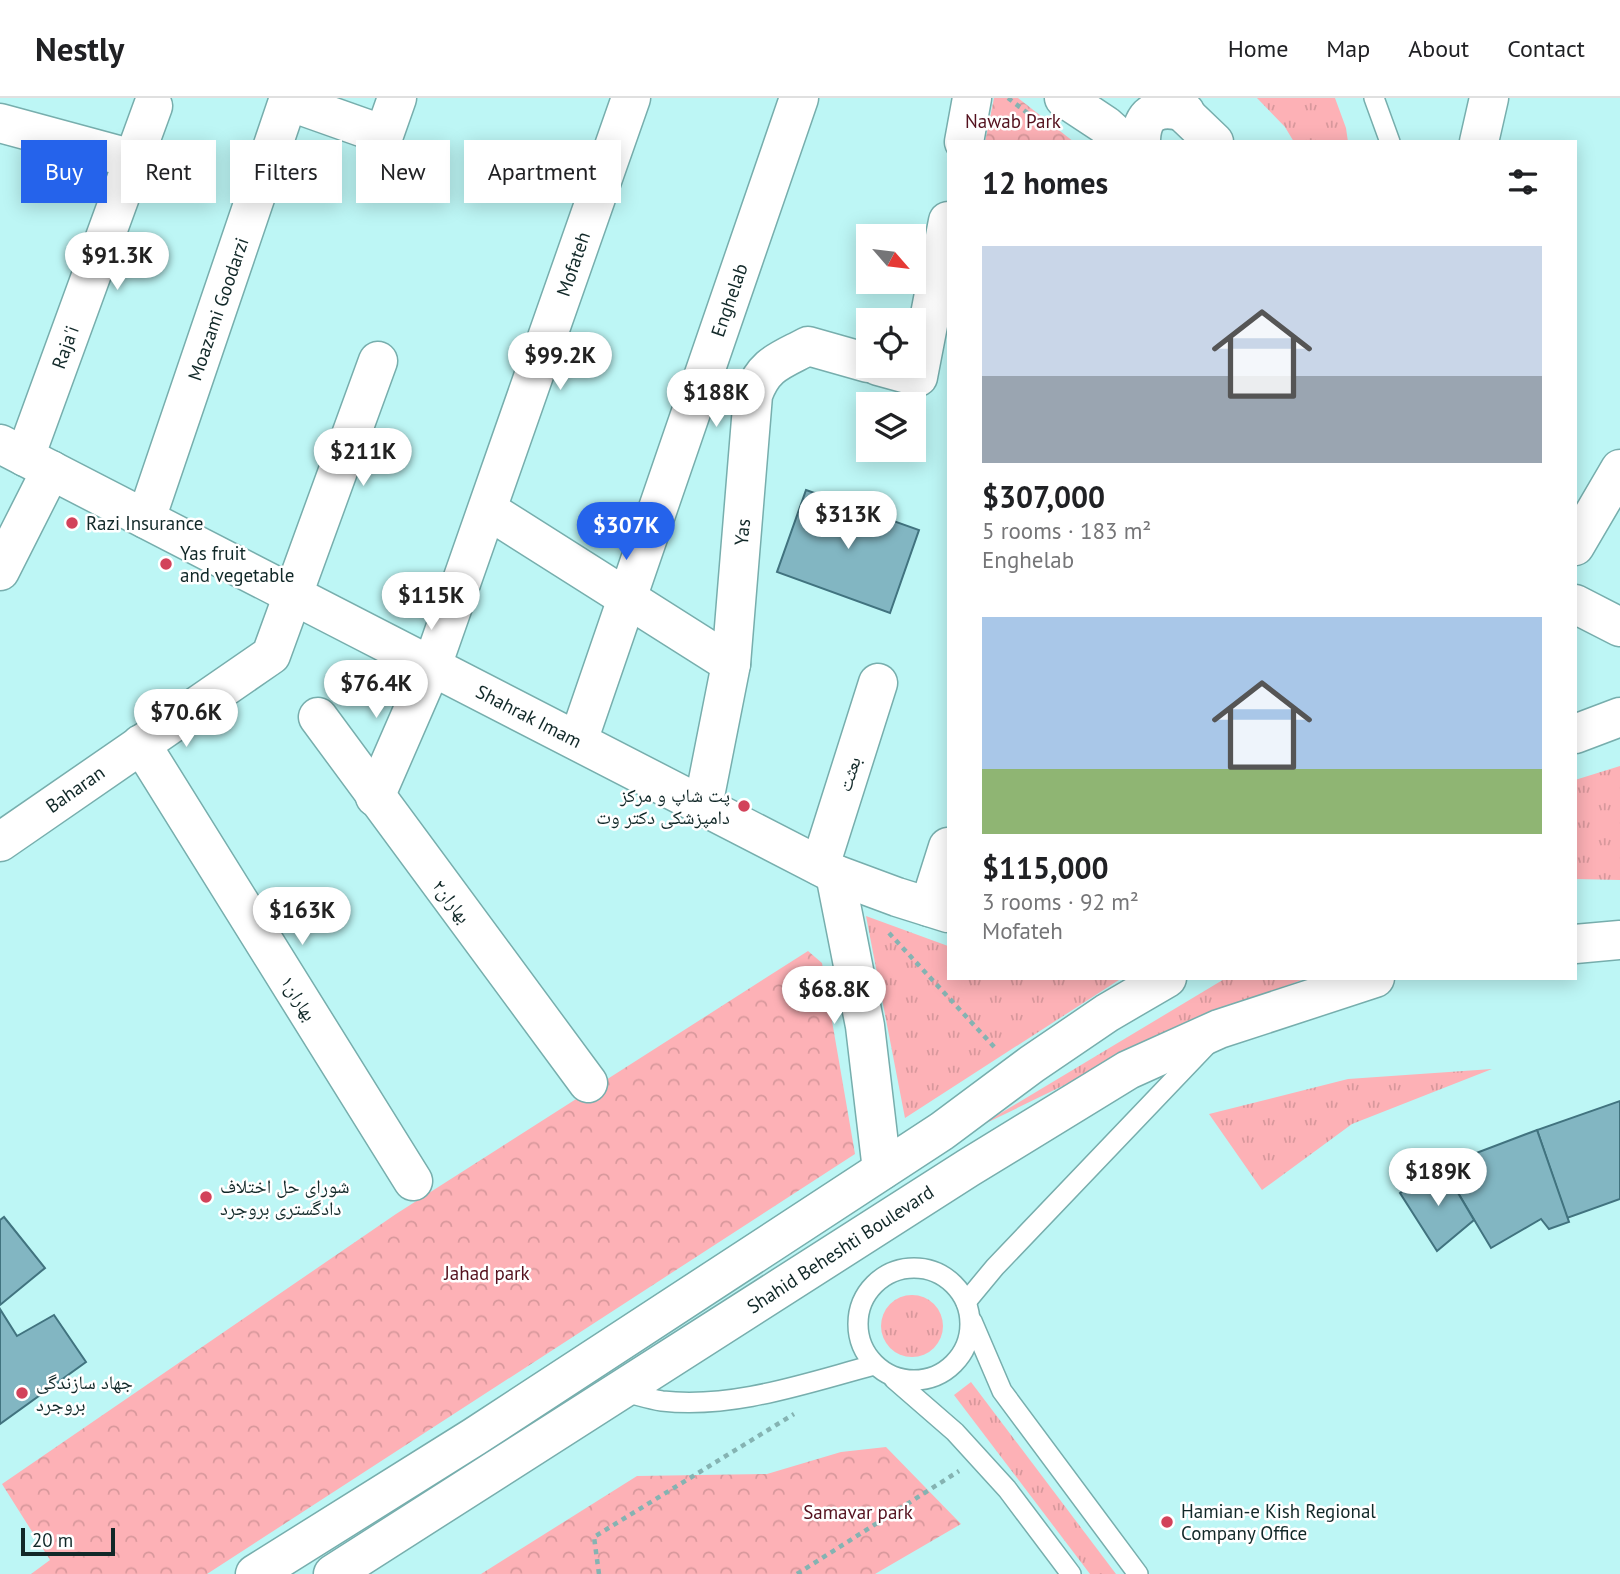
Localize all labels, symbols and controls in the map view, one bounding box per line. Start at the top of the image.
text: Nestly [35,27,124,70]
text: Home [1228,33,1288,64]
text: Map [1326,33,1370,64]
text: About [1408,33,1469,64]
text: Contact [1507,33,1585,64]
park label: Nawab Park [965,109,1061,133]
chip: Buy [21,140,107,203]
chip: Rent [121,140,216,203]
chip: Filters [230,140,342,203]
chip: New [356,140,450,203]
chip: Apartment [464,140,621,203]
text: 12 homes [982,163,1108,202]
icon: filters [1504,163,1542,201]
north arrow [856,224,926,294]
map controls [856,224,926,462]
street label: Mofateh [551,229,595,299]
pin: $91.3K [60,232,174,292]
street label: Moazami Goodarzi [182,234,254,384]
text: $91.3K [81,240,153,269]
street label: Enghelab [705,260,753,340]
icon: home [1199,291,1325,417]
button: locate [856,308,926,378]
street label: Raja'i [46,322,84,372]
pin: $99.2K [503,332,617,392]
text: $99.2K [524,340,596,369]
pin: $188K [667,370,765,429]
text: $188K [683,377,749,406]
button: layers [856,392,926,462]
pin: $211K [314,428,412,488]
text: $211K [330,436,396,465]
text: $307,000 [982,477,1105,516]
pin: $313K [799,491,897,551]
text: $313K [815,499,881,528]
pin: $307K [577,503,675,562]
text: $307K [593,510,659,539]
place label: Razi Insurance [86,511,203,535]
marker: Razi Insurance [64,515,80,531]
text: 5 rooms · 183 m² [982,516,1151,545]
street label: Yas [729,518,755,546]
place label: Yas fruit and vegetable [180,541,294,587]
text: Enghelab [982,545,1074,574]
marker: Yas fruit and vegetable [158,556,174,572]
pin: $115K [382,573,480,632]
text: $115K [398,580,464,609]
pin: $76.4K [319,660,433,720]
icon: home [1199,662,1325,788]
text: $76.4K [340,668,412,697]
street label: Shahrak Imam [472,679,586,753]
pin: $70.6K [129,690,243,749]
text: $70.6K [150,697,222,726]
street label: بعثت [832,753,866,795]
street label: Baharan [41,760,109,818]
place label: پت شاپ و مرکز دامپزشکی دکتر وت [596,783,730,829]
marker: پت شاپ و مرکز دامپزشکی دکتر وت [736,798,752,814]
text: $115,000 [982,848,1109,887]
street label: بهاران۲ [428,874,476,928]
text: 3 rooms · 92 m² [982,887,1139,916]
pin: $163K [253,888,351,947]
text: $163K [269,895,335,924]
text: Mofateh [982,916,1063,945]
pin: $68.8K [777,967,891,1026]
street label: بهاران۱ [276,971,322,1025]
text: $68.8K [798,974,870,1003]
pin: $189K [1389,1148,1487,1208]
text: $189K [1405,1156,1471,1185]
place label: شورای حل اختلاف دادگستری بروجرد [220,1174,350,1220]
street label: Shahid Beheshti Boulevard [742,1180,938,1318]
marker: شورای حل اختلاف دادگستری بروجرد [198,1189,214,1205]
park label: Jahad park [443,1261,530,1285]
place label: جهاد سازندگی بروجرد [36,1370,133,1416]
marker: جهاد سازندگی بروجرد [14,1385,30,1401]
place label: Hamian-e Kish Regional Company Office [1181,1499,1376,1545]
park label: Samavar park [803,1500,913,1524]
marker: Hamian-e Kish Regional Company Office [1159,1514,1175,1530]
scale bar [21,1525,116,1557]
text: 20 m [32,1528,73,1552]

